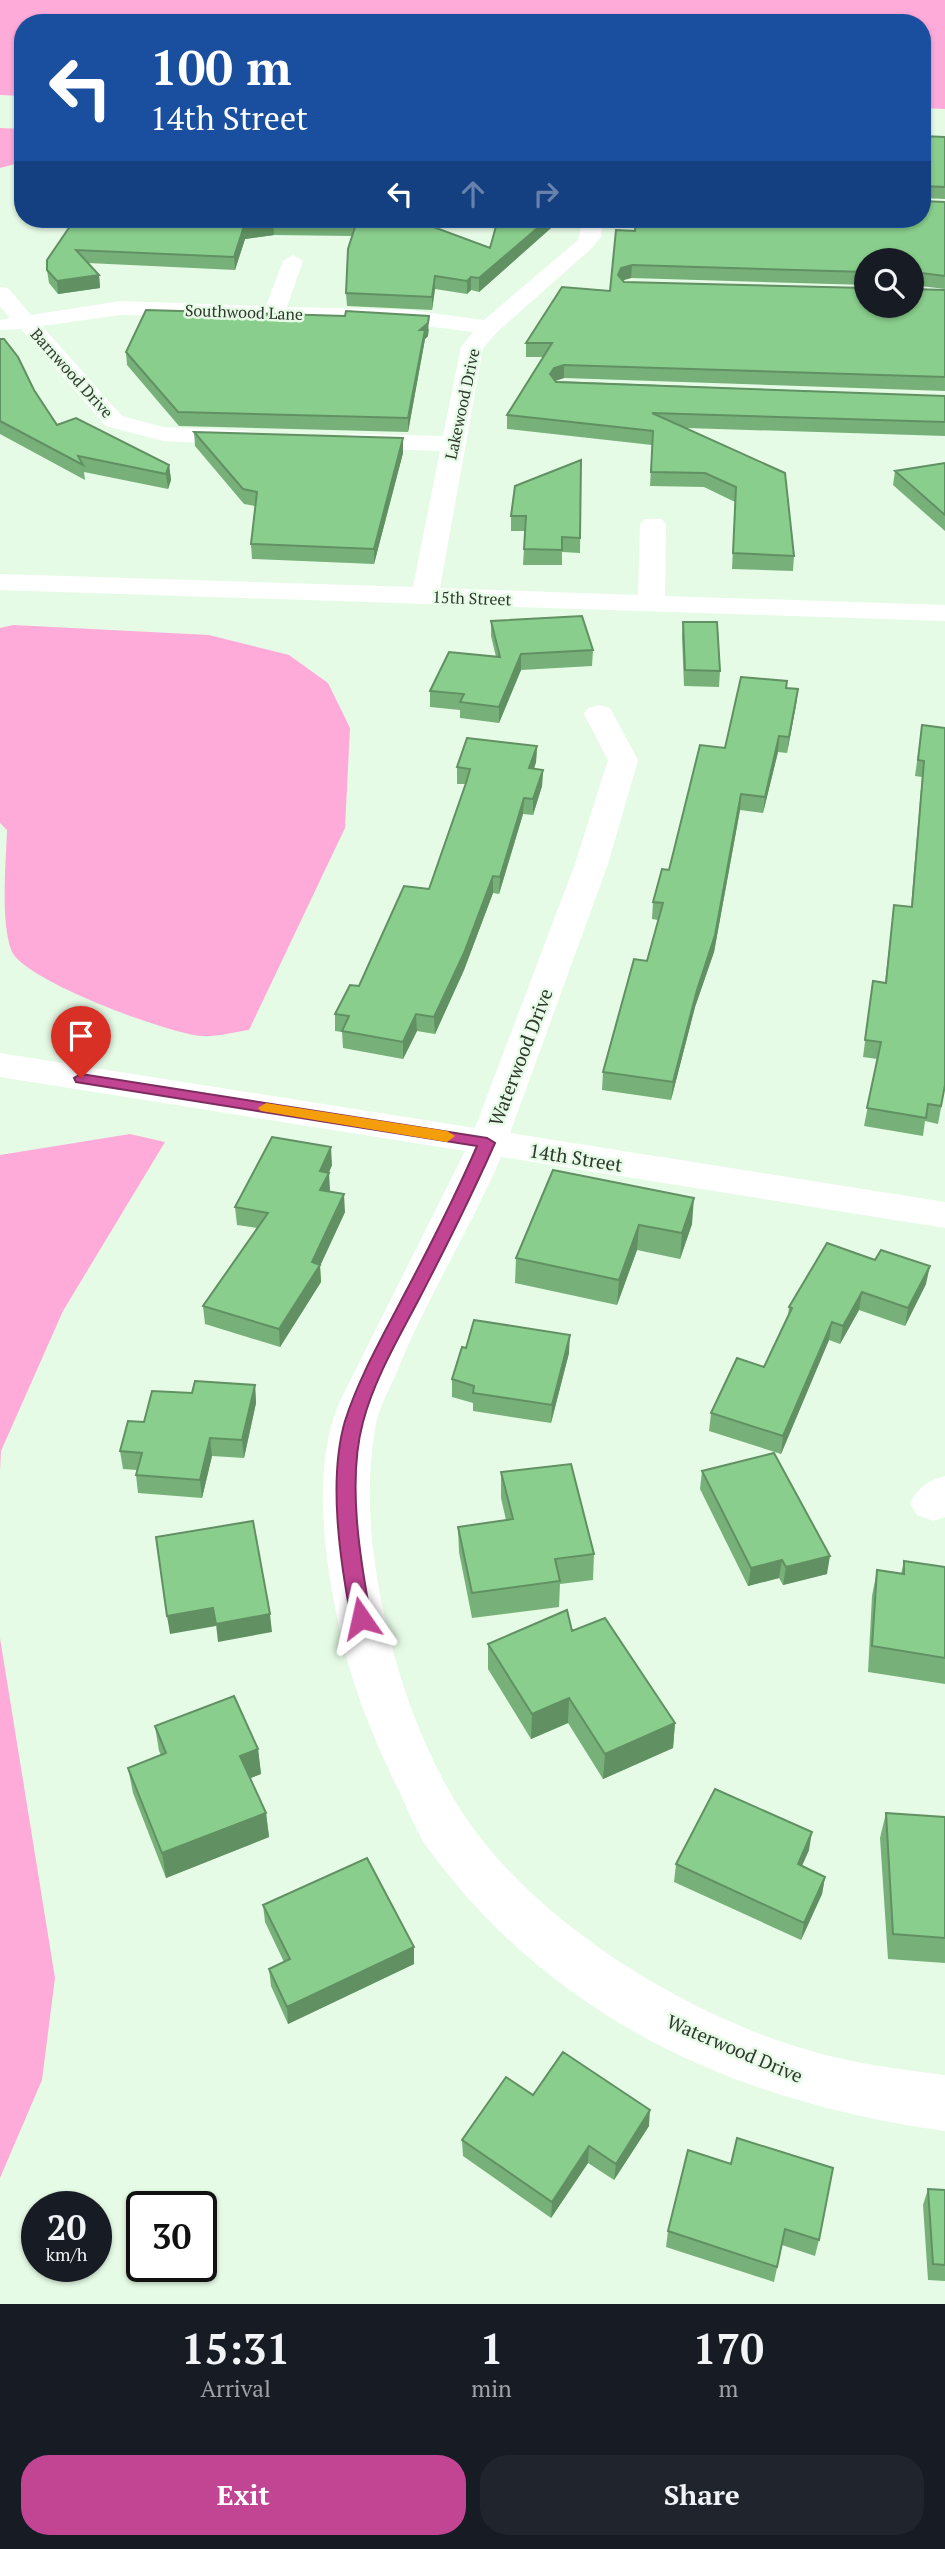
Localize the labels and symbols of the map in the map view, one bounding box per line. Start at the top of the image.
street label: Southwood Lane [185,299,303,325]
street label: Barnwood Drive [26,323,118,423]
street label: Lakewood Drive [439,346,485,462]
street label: 15th Street [432,586,512,610]
street label: Waterwood Drive [482,985,558,1129]
pin [51,1006,111,1078]
street label: 14th Street [528,1137,624,1177]
position arrow [324,1581,398,1655]
street label: Waterwood Drive [663,2008,807,2088]
speed limit sign: 30 [126,2191,217,2282]

